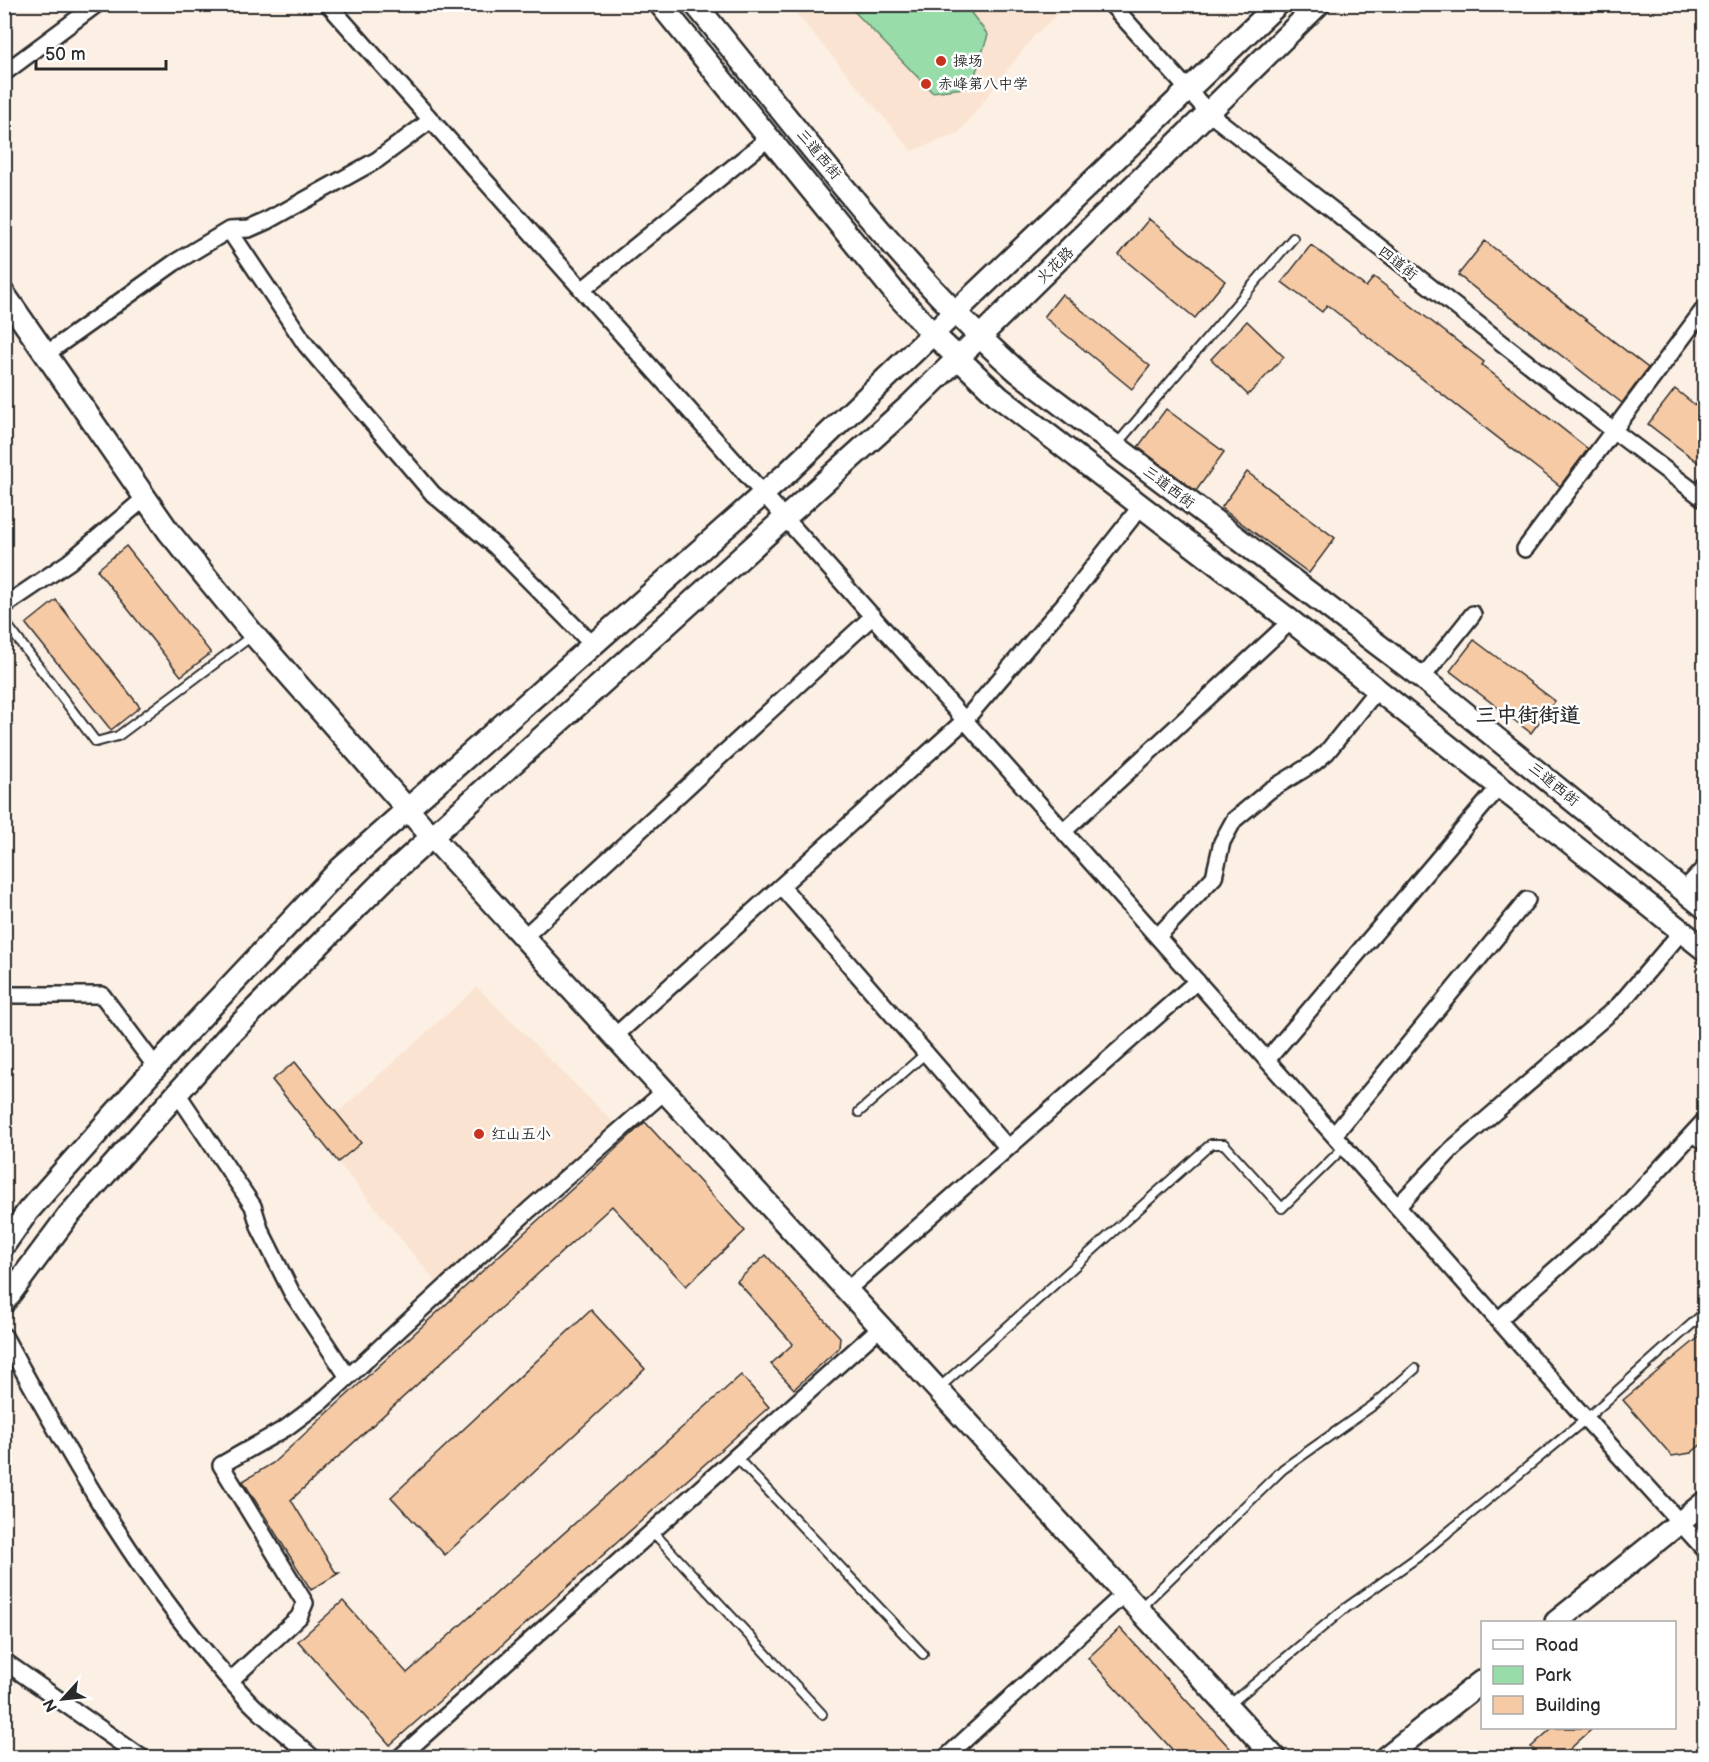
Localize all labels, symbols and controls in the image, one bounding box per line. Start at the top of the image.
scale bar [36,33,166,71]
text: 50 m [45,44,86,65]
place label: 操场 [953,52,983,71]
marker: 操场 [934,54,948,68]
place label: 赤峰第八中学 [938,75,1028,94]
marker: 赤峰第八中学 [919,77,933,91]
street label: 三道西街 [792,125,845,183]
street label: 四道街 [1374,242,1421,285]
street label: 火花路 [1033,243,1078,288]
street label: 三道西街 [1139,462,1198,513]
district label: 三中街街道 [1476,703,1581,728]
street label: 三道西街 [1524,758,1583,811]
place label: 红山五小 [491,1125,551,1144]
marker: 红山五小 [472,1127,486,1141]
legend [1481,1621,1676,1729]
text: Road [1535,1635,1579,1656]
text: Park [1535,1665,1571,1686]
north arrow [33,1669,93,1729]
text: N [40,1695,62,1715]
text: Building [1535,1695,1601,1716]

